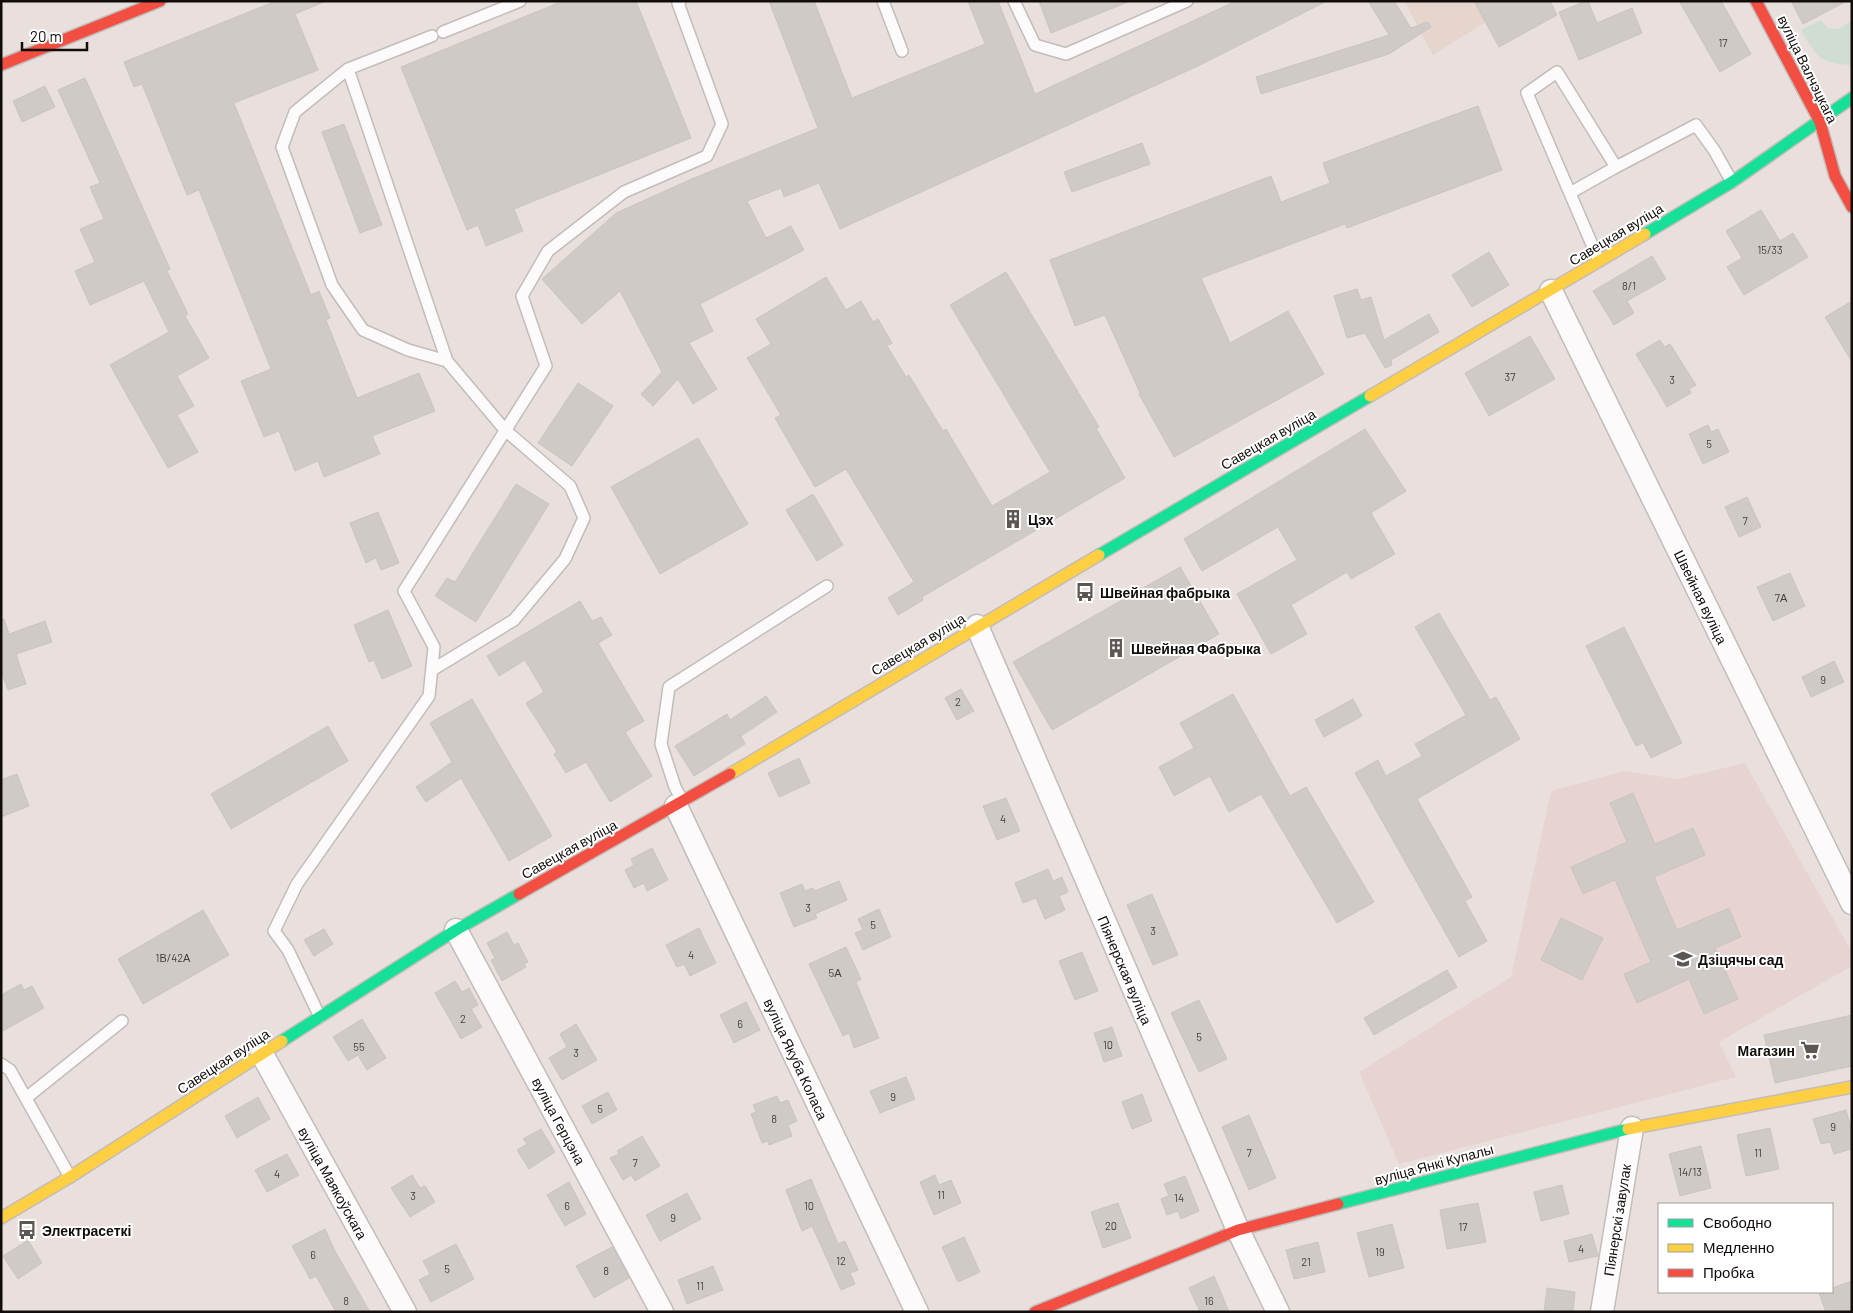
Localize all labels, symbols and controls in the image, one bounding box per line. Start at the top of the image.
street label: вуліца Валчэцкага [1775,12,1842,126]
scale bar [22,20,88,52]
text: 20 m [30,27,62,45]
house number: 17 [1718,36,1728,49]
street label: Савецкая вуліца [1566,199,1666,269]
house number: 15/33 [1757,243,1783,256]
house number: 8/1 [1622,279,1636,292]
house number: 37 [1505,370,1515,383]
house number: 3 [1669,373,1675,386]
street label: Савецкая вуліца [1218,405,1319,473]
house number: 5 [1706,437,1712,450]
building icon: Цэх [1002,508,1024,530]
place label: Цэх [1028,511,1054,528]
house number: 7 [1742,514,1748,527]
street label: Швейная вуліца [1671,547,1731,647]
bus stop icon: Швейная фабрыка [1074,581,1096,603]
place label: Швейная фабрыка [1100,584,1230,601]
house number: 7А [1775,591,1788,604]
street label: Савецкая вуліца [868,609,968,679]
building icon: Швейная Фабрыка [1105,637,1127,659]
place label: Швейная Фабрыка [1131,640,1261,657]
house number: 9 [1820,673,1826,686]
house number: 2 [955,695,961,708]
house number: 4 [1000,812,1006,825]
street label: Савецкая вуліца [518,816,620,882]
house number: 3 [805,901,811,914]
street label: Піянерская вуліца [1094,913,1156,1027]
house number: 5 [870,918,876,931]
house number: 3 [1150,924,1156,937]
house number: 4 [688,948,694,961]
school or university icon: Дзіцячы сад [1672,948,1694,970]
house number: 1В/42А [156,951,191,964]
place label: Дзіцячы сад [1698,951,1784,968]
house number: 5А [829,966,842,979]
street label: вуліца Якуба Коласа [760,996,832,1123]
house number: 2 [460,1012,466,1025]
house number: 6 [737,1017,743,1030]
street label: Савецкая вуліца [174,1025,273,1097]
house number: 5 [1196,1030,1202,1043]
house number: 10 [1103,1038,1113,1051]
supermarket icon: Магазин [1799,1039,1821,1061]
house number: 55 [353,1040,365,1053]
place label: Магазин [1738,1042,1795,1059]
house number: 3 [573,1046,579,1059]
street label: вуліца Герцэна [529,1074,589,1168]
house number: 9 [890,1090,896,1103]
house number: 5 [597,1102,603,1115]
house number: 8 [771,1112,777,1125]
house number: 9 [1830,1120,1836,1133]
street label: вуліца Маякоўскага [295,1124,371,1242]
street label: вуліца Янкі Купалы [1373,1140,1495,1188]
house number: 7 [1246,1146,1252,1159]
house number: 11 [1754,1146,1762,1159]
house number: 7 [632,1156,638,1169]
street label: Піянерскі завулак [1600,1162,1634,1277]
house number: 14/13 [1678,1165,1702,1178]
house number: 4 [274,1167,280,1180]
house number: 11 [937,1188,945,1201]
house number: 3 [410,1189,416,1202]
house number: 14 [1174,1191,1184,1204]
house number: 6 [564,1199,570,1212]
house number: 10 [804,1199,814,1212]
legend [1658,1203,1833,1293]
house number: 9 [670,1211,676,1224]
text: Свободно [1703,1213,1772,1231]
bus stop icon: Электрасеткі [16,1219,38,1241]
house number: 20 [1105,1219,1117,1232]
house number: 17 [1458,1220,1468,1233]
place label: Электрасеткі [42,1222,131,1239]
text: Медленно [1703,1238,1774,1256]
house number: 4 [1578,1242,1584,1255]
house number: 19 [1375,1245,1385,1258]
house number: 6 [310,1248,316,1261]
house number: 12 [836,1254,846,1267]
house number: 21 [1301,1255,1311,1268]
house number: 5 [444,1262,450,1275]
text: Пробка [1703,1263,1755,1281]
house number: 8 [603,1264,609,1277]
house number: 11 [696,1279,704,1292]
house number: 8 [343,1294,349,1307]
house number: 16 [1204,1294,1214,1307]

